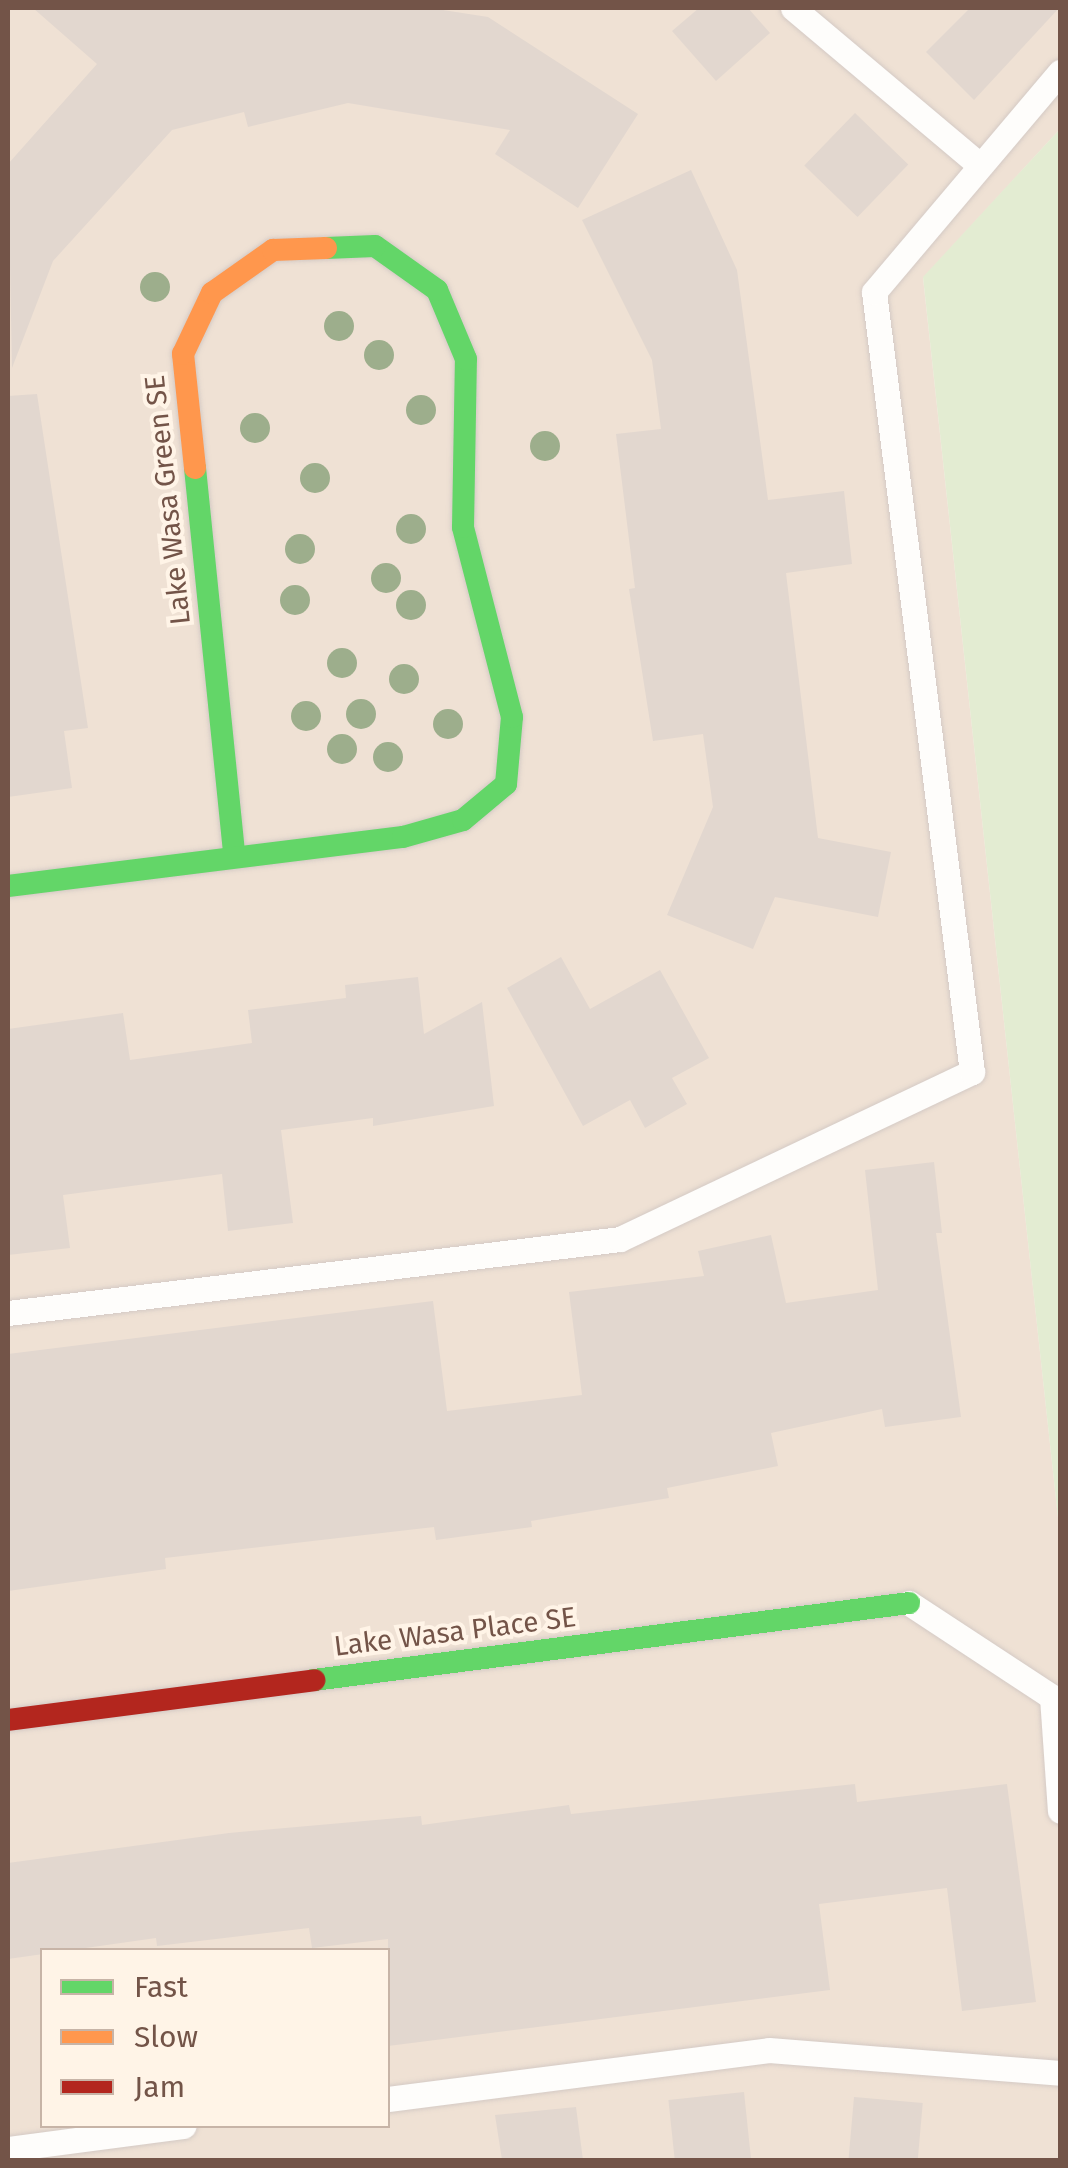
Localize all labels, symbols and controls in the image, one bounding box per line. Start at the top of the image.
street label: Lake Wasa Green SE [138,374,198,626]
street label: Lake Wasa Place SE [332,1600,578,1664]
legend [40,1948,390,2128]
text: Fast [134,1969,188,2005]
text: Slow [134,2019,198,2055]
text: Jam [134,2069,185,2105]

